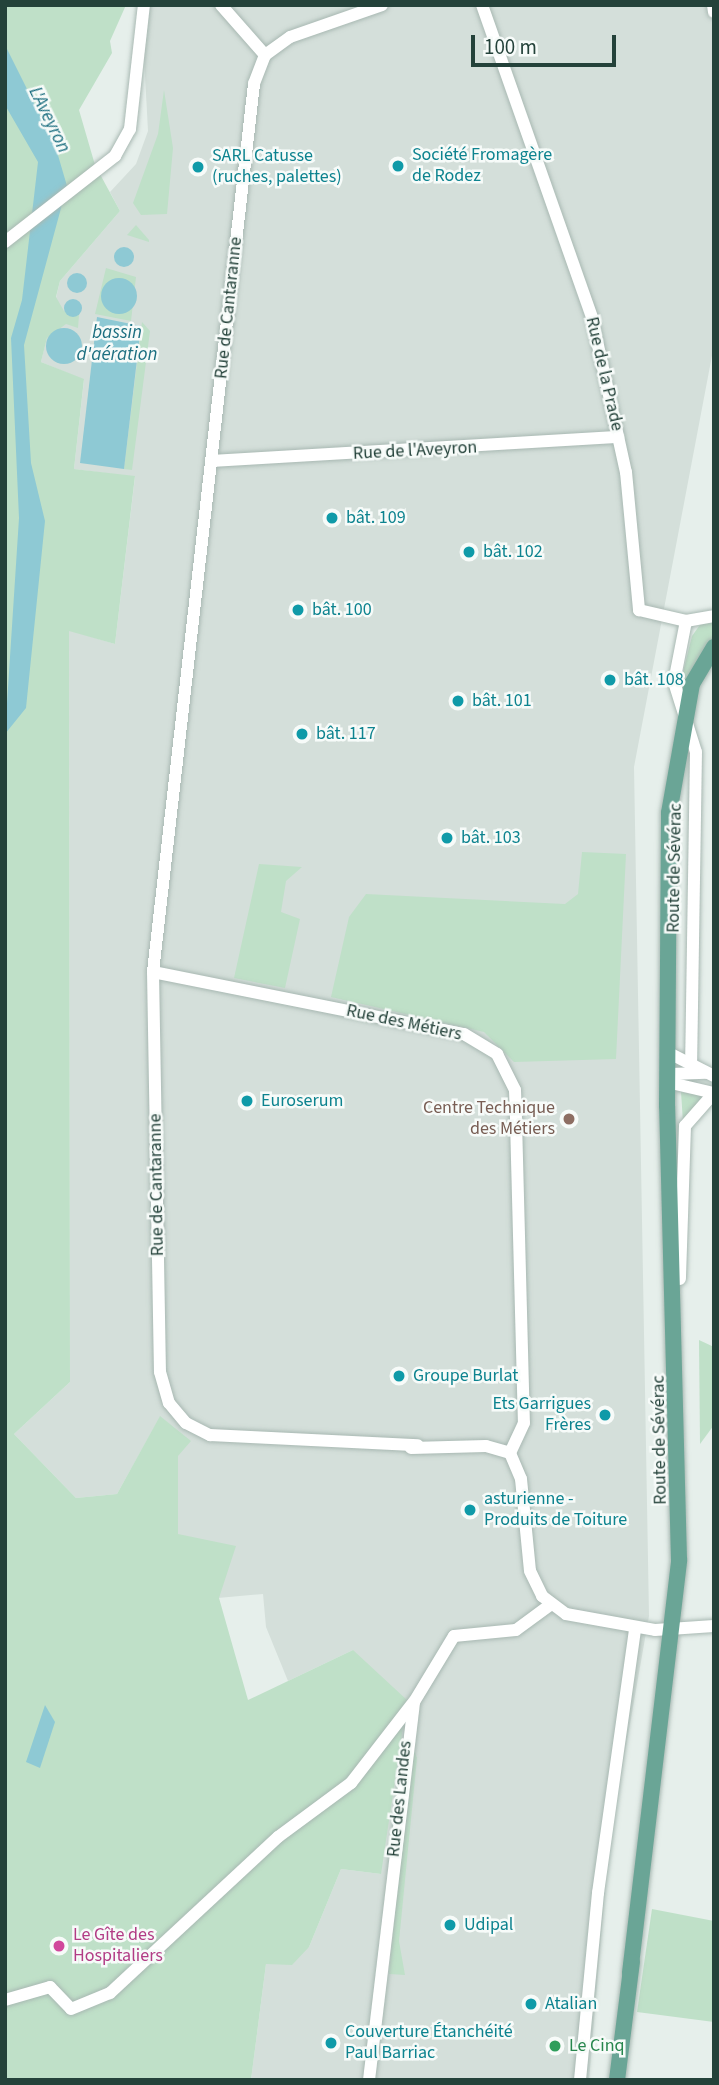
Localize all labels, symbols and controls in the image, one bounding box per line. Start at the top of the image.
scale bar [474,21,619,65]
text: 100 m [484,32,537,62]
water label: L'Aveyron [23,83,75,157]
place label: Société Fromagère de Rodez [412,145,552,188]
place label: SARL Catusse (ruches, palettes) [212,146,342,188]
marker: Société Fromagère de Rodez [390,158,406,174]
marker: SARL Catusse (ruches, palettes) [190,159,206,175]
street label: Rue de Cantaranne [211,236,247,380]
street label: Rue de la Prade [580,315,628,433]
water label: bassin d'aération [77,322,157,366]
street label: Rue de l'Aveyron [352,437,478,465]
place label: bât. 109 [346,507,406,529]
marker: bât. 109 [324,510,340,526]
place label: bât. 102 [483,541,543,563]
marker: bât. 102 [461,544,477,560]
place label: bât. 100 [312,599,372,621]
marker: bât. 100 [290,602,306,618]
place label: bât. 108 [624,669,684,691]
marker: bât. 108 [602,672,618,688]
place label: bât. 101 [472,690,532,712]
marker: bât. 101 [450,693,466,709]
place label: bât. 117 [316,723,376,745]
marker: bât. 117 [294,726,310,742]
street label: Route de Sévérac [663,803,687,933]
place label: bât. 103 [461,827,521,849]
marker: bât. 103 [439,830,455,846]
street label: Rue des Métiers [344,1000,464,1046]
place label: Euroserum [261,1090,343,1112]
marker: Euroserum [239,1093,255,1109]
place label: Centre Technique des Métiers [423,1098,555,1140]
marker: Centre Technique des Métiers [561,1111,577,1127]
street label: Rue de Cantaranne [145,1114,169,1256]
place label: Groupe Burlat [413,1365,518,1387]
marker: Groupe Burlat [391,1368,407,1384]
street label: Route de Sévérac [648,1375,672,1505]
place label: Ets Garrigues Frères [492,1394,591,1436]
marker: Ets Garrigues Frères [597,1407,613,1423]
place label: asturienne - Produits de Toiture [484,1489,627,1532]
marker: asturienne - Produits de Toiture [462,1502,478,1518]
street label: Rue des Landes [383,1740,417,1858]
place label: Udipal [464,1914,513,1936]
marker: Udipal [442,1917,458,1933]
place label: Le Gîte des Hospitaliers [73,1925,163,1968]
marker: Le Gîte des Hospitaliers [51,1938,67,1954]
place label: Atalian [545,1993,597,2015]
marker: Atalian [523,1996,539,2012]
place label: Couverture Étanchéité Paul Barriac [345,2022,513,2064]
marker: Couverture Étanchéité Paul Barriac [323,2035,339,2051]
place label: Le Cinq [569,2035,625,2057]
marker: Le Cinq [547,2038,563,2054]

